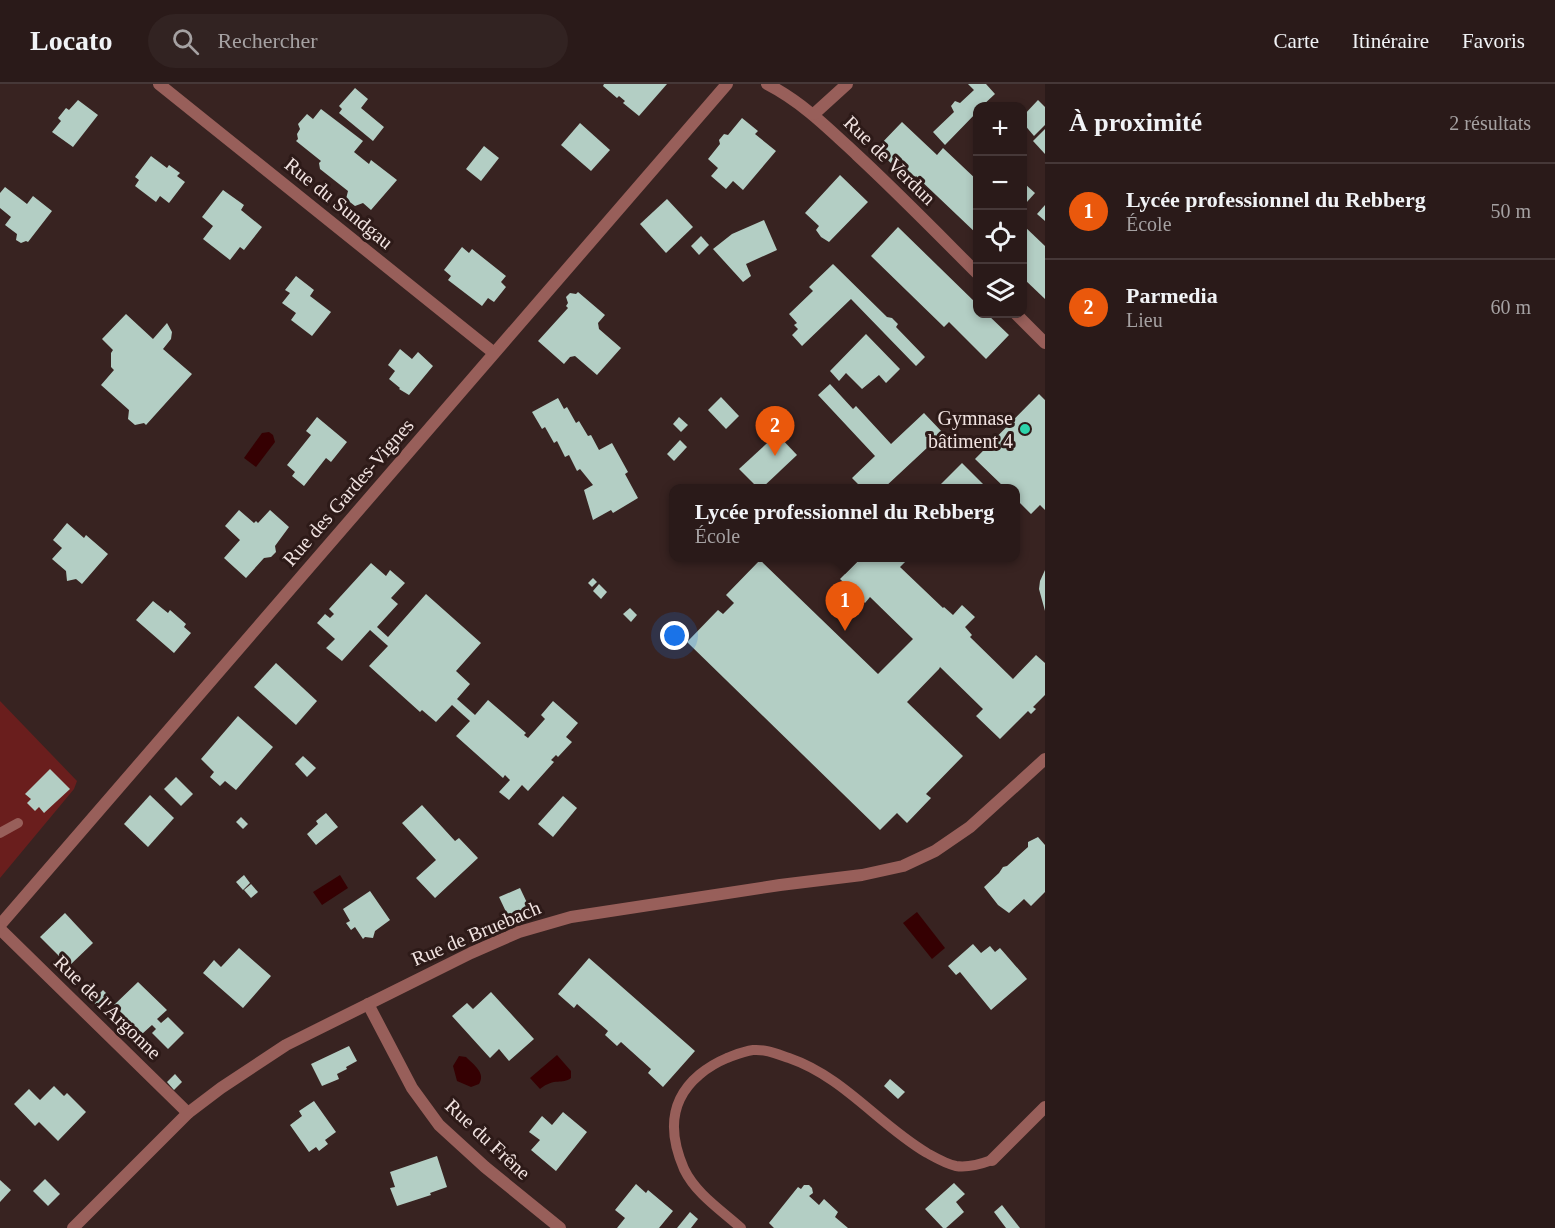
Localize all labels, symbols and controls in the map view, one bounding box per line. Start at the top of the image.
search box [148,14,568,68]
text: Locato [30,25,112,56]
icon: search [169,25,202,58]
text: Rechercher [217,28,318,53]
text: Carte [1274,29,1319,53]
text: Itinéraire [1352,29,1429,53]
text: Favoris [1462,29,1525,53]
map controls [973,102,1027,318]
button: + [973,102,1027,156]
text: À proximité [1069,108,1202,137]
street label: Rue de Verdun [840,111,940,209]
text: 2 résultats [1449,112,1531,134]
street label: Rue du Sundgau [280,153,397,254]
button: − [973,156,1027,210]
text: Lycée professionnel du Rebberg [1126,187,1426,212]
text: 1 [1084,200,1094,222]
text: 50 m [1490,200,1531,222]
button: locate [973,210,1027,264]
text: École [1126,213,1172,235]
button: layers [973,264,1027,318]
text: Parmedia [1126,283,1218,308]
text: 2 [1084,296,1094,318]
text: 60 m [1490,296,1531,318]
text: Lieu [1126,309,1163,331]
pin: 2 [756,406,794,456]
place label: Gymnase bâtiment 4 [928,407,1013,452]
street label: Rue des Gardes-Vignes [278,414,419,571]
marker: Gymnase bâtiment 4 [1018,422,1032,436]
popup [669,484,1020,562]
text: Lycée professionnel du Rebberg [695,499,994,524]
text: École [695,525,740,547]
pin: 1 [826,582,864,631]
your location [660,621,689,650]
street label: Rue de Bruebach [408,896,544,970]
street label: Rue de l'Argonne [49,951,166,1064]
street label: Rue du Frêne [441,1094,535,1184]

